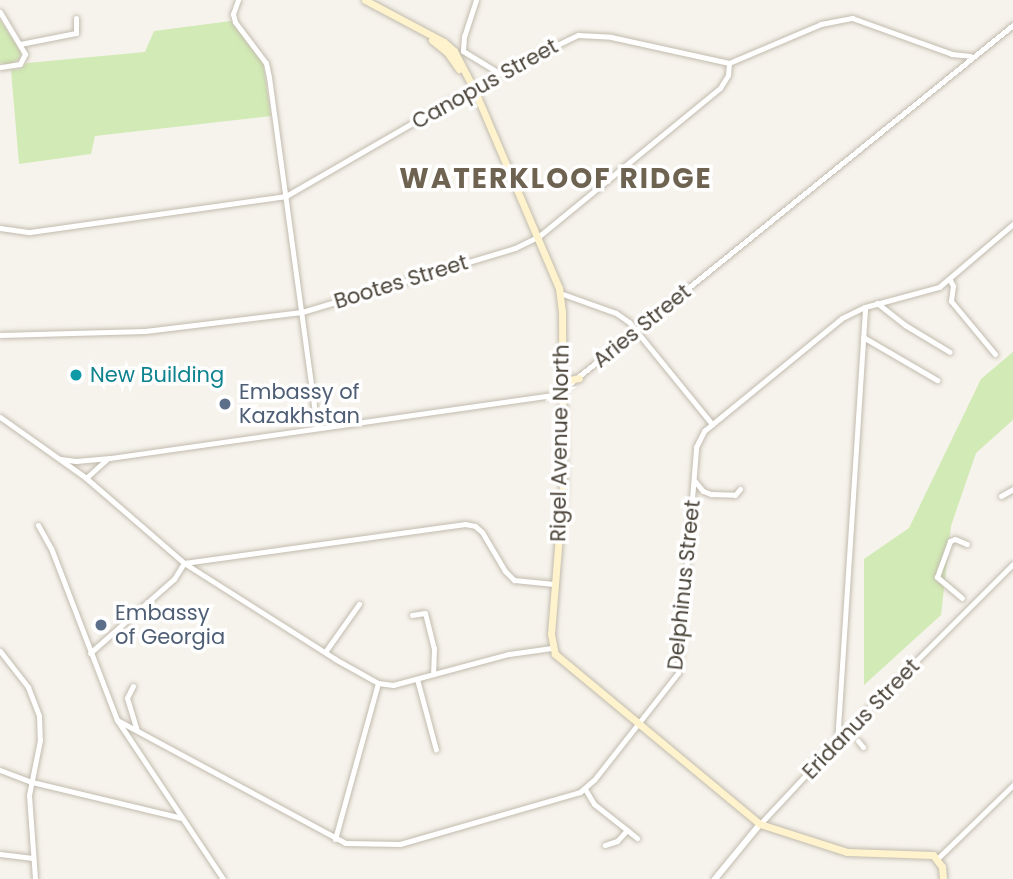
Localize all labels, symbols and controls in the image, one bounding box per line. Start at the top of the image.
street label: Canopus Street [408,33,562,135]
district label: WATERKLOOF RIDGE [401,162,711,196]
street label: Bootes Street [331,250,471,314]
street label: Aries Street [588,279,696,373]
street label: Rigel Avenue North [546,344,574,542]
place label: New Building [90,362,224,388]
marker: New Building [68,367,84,383]
place label: Embassy of Kazakhstan [239,379,360,429]
marker: Embassy of Kazakhstan [217,396,233,412]
street label: Delphinus Street [663,499,705,671]
place label: Embassy of Georgia [115,600,225,650]
marker: Embassy of Georgia [93,617,109,633]
street label: Eridanus Street [797,654,925,784]

